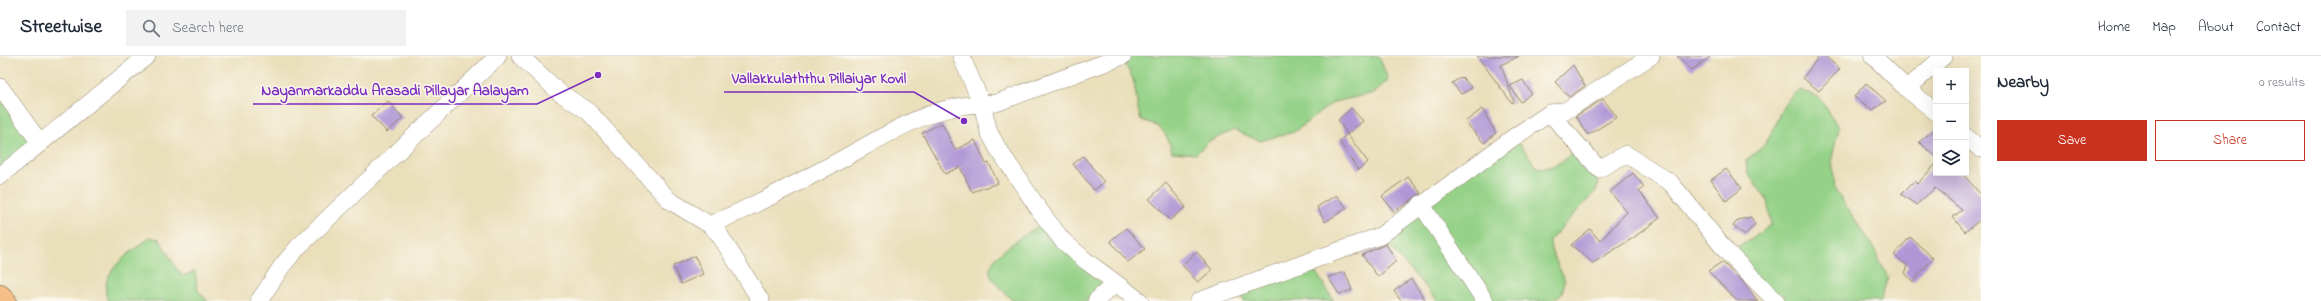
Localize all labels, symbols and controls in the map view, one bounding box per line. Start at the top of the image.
search box [126,10,406,46]
text: Streetwise [20,14,102,41]
icon: search [140,17,162,39]
text: Search here [172,17,244,39]
text: Home [2098,17,2130,38]
text: Map [2152,17,2176,38]
text: About [2198,17,2234,38]
text: Contact [2256,17,2301,38]
callout: Vallakkulaththu Pillaiyar Kovil [724,65,914,92]
text: Vallakkulaththu Pillaiyar Kovil [731,68,907,92]
map controls [1933,68,1969,176]
button: + [1933,68,1969,104]
text: Nearby [1997,70,2049,95]
text: 0 results [2259,73,2305,92]
callout: Nayanmarkaddu Arasadi Pillayar Aalayam [253,77,537,104]
text: Nayanmarkaddu Arasadi Pillayar Aalayam [261,80,529,104]
button: − [1933,104,1969,140]
button: Save [1997,120,2147,161]
button: Share [2155,120,2305,161]
button: layers [1933,140,1969,176]

